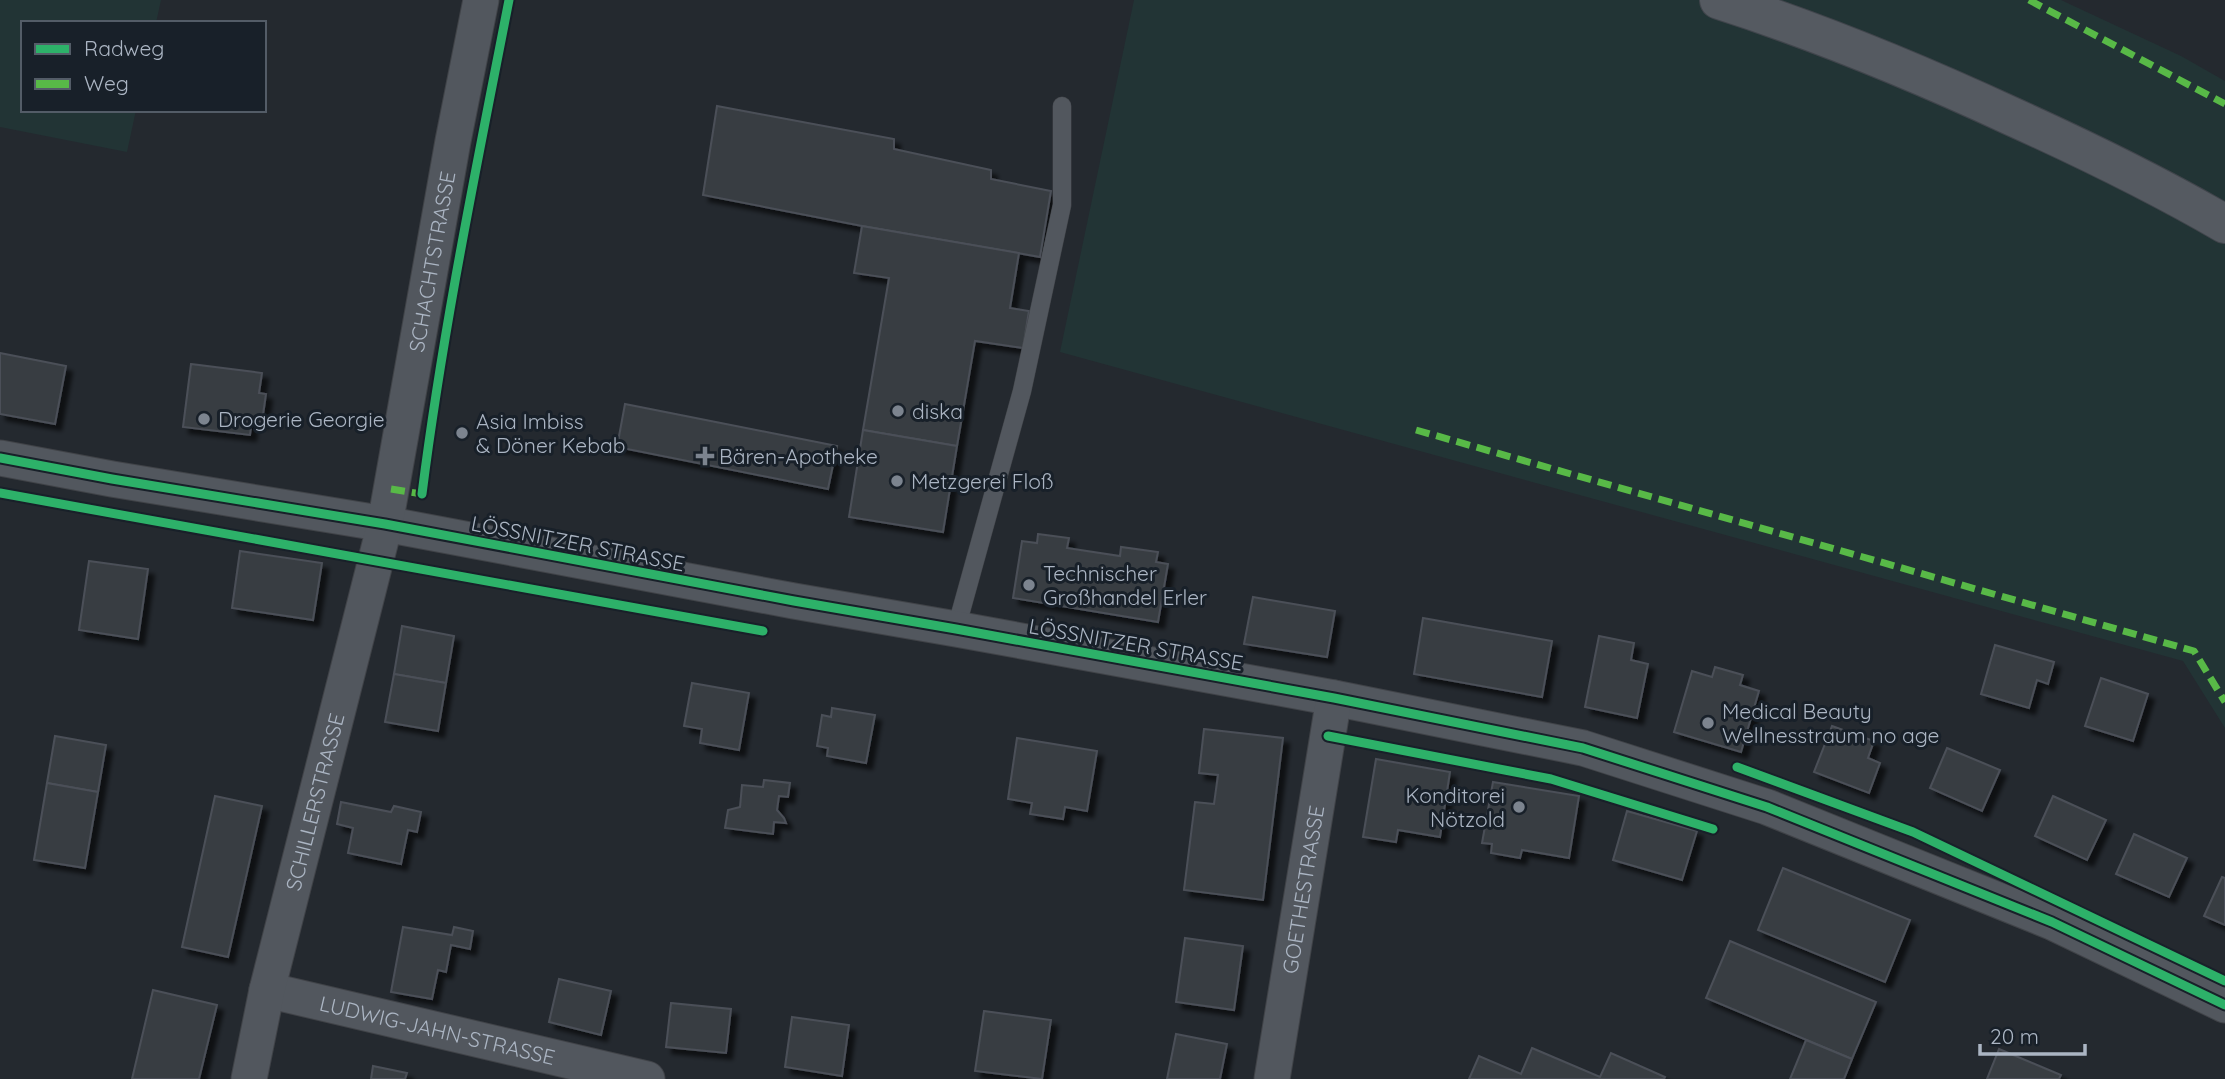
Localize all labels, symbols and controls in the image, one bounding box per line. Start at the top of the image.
legend [21,21,266,112]
text: Radweg [84,35,164,61]
text: Weg [84,70,129,96]
street label: SCHACHTSTRASSE [403,169,460,354]
place label: diska [912,398,963,424]
marker: diska [890,403,906,419]
place label: Drogerie Georgie [218,406,385,432]
place label: Asia Imbiss & Döner Kebab [476,408,625,458]
marker: Drogerie Georgie [196,411,212,427]
marker: Asia Imbiss & Döner Kebab [454,425,470,441]
place label: Bären-Apotheke [719,443,878,469]
marker: Bären-Apotheke [697,448,713,464]
place label: Metzgerei Floß [911,468,1054,494]
marker: Metzgerei Floß [889,473,905,489]
street label: LÖSSNITZER STRASSE [469,510,687,576]
place label: Technischer Großhandel Erler [1043,560,1207,610]
marker: Technischer Großhandel Erler [1021,577,1037,593]
street label: LÖSSNITZER STRASSE [1027,612,1245,676]
place label: Medical Beauty Wellnesstraum no age [1722,698,1939,748]
street label: SCHILLERSTRASSE [280,710,350,893]
marker: Medical Beauty Wellnesstraum no age [1700,715,1716,731]
place label: Konditorei Nötzold [1406,782,1505,832]
marker: Konditorei Nötzold [1511,799,1527,815]
street label: GOETHESTRASSE [1276,803,1329,976]
street label: LUDWIG-JAHN-STRASSE [317,990,558,1070]
scale bar [1980,1012,2085,1056]
text: 20 m [1990,1023,2039,1049]

